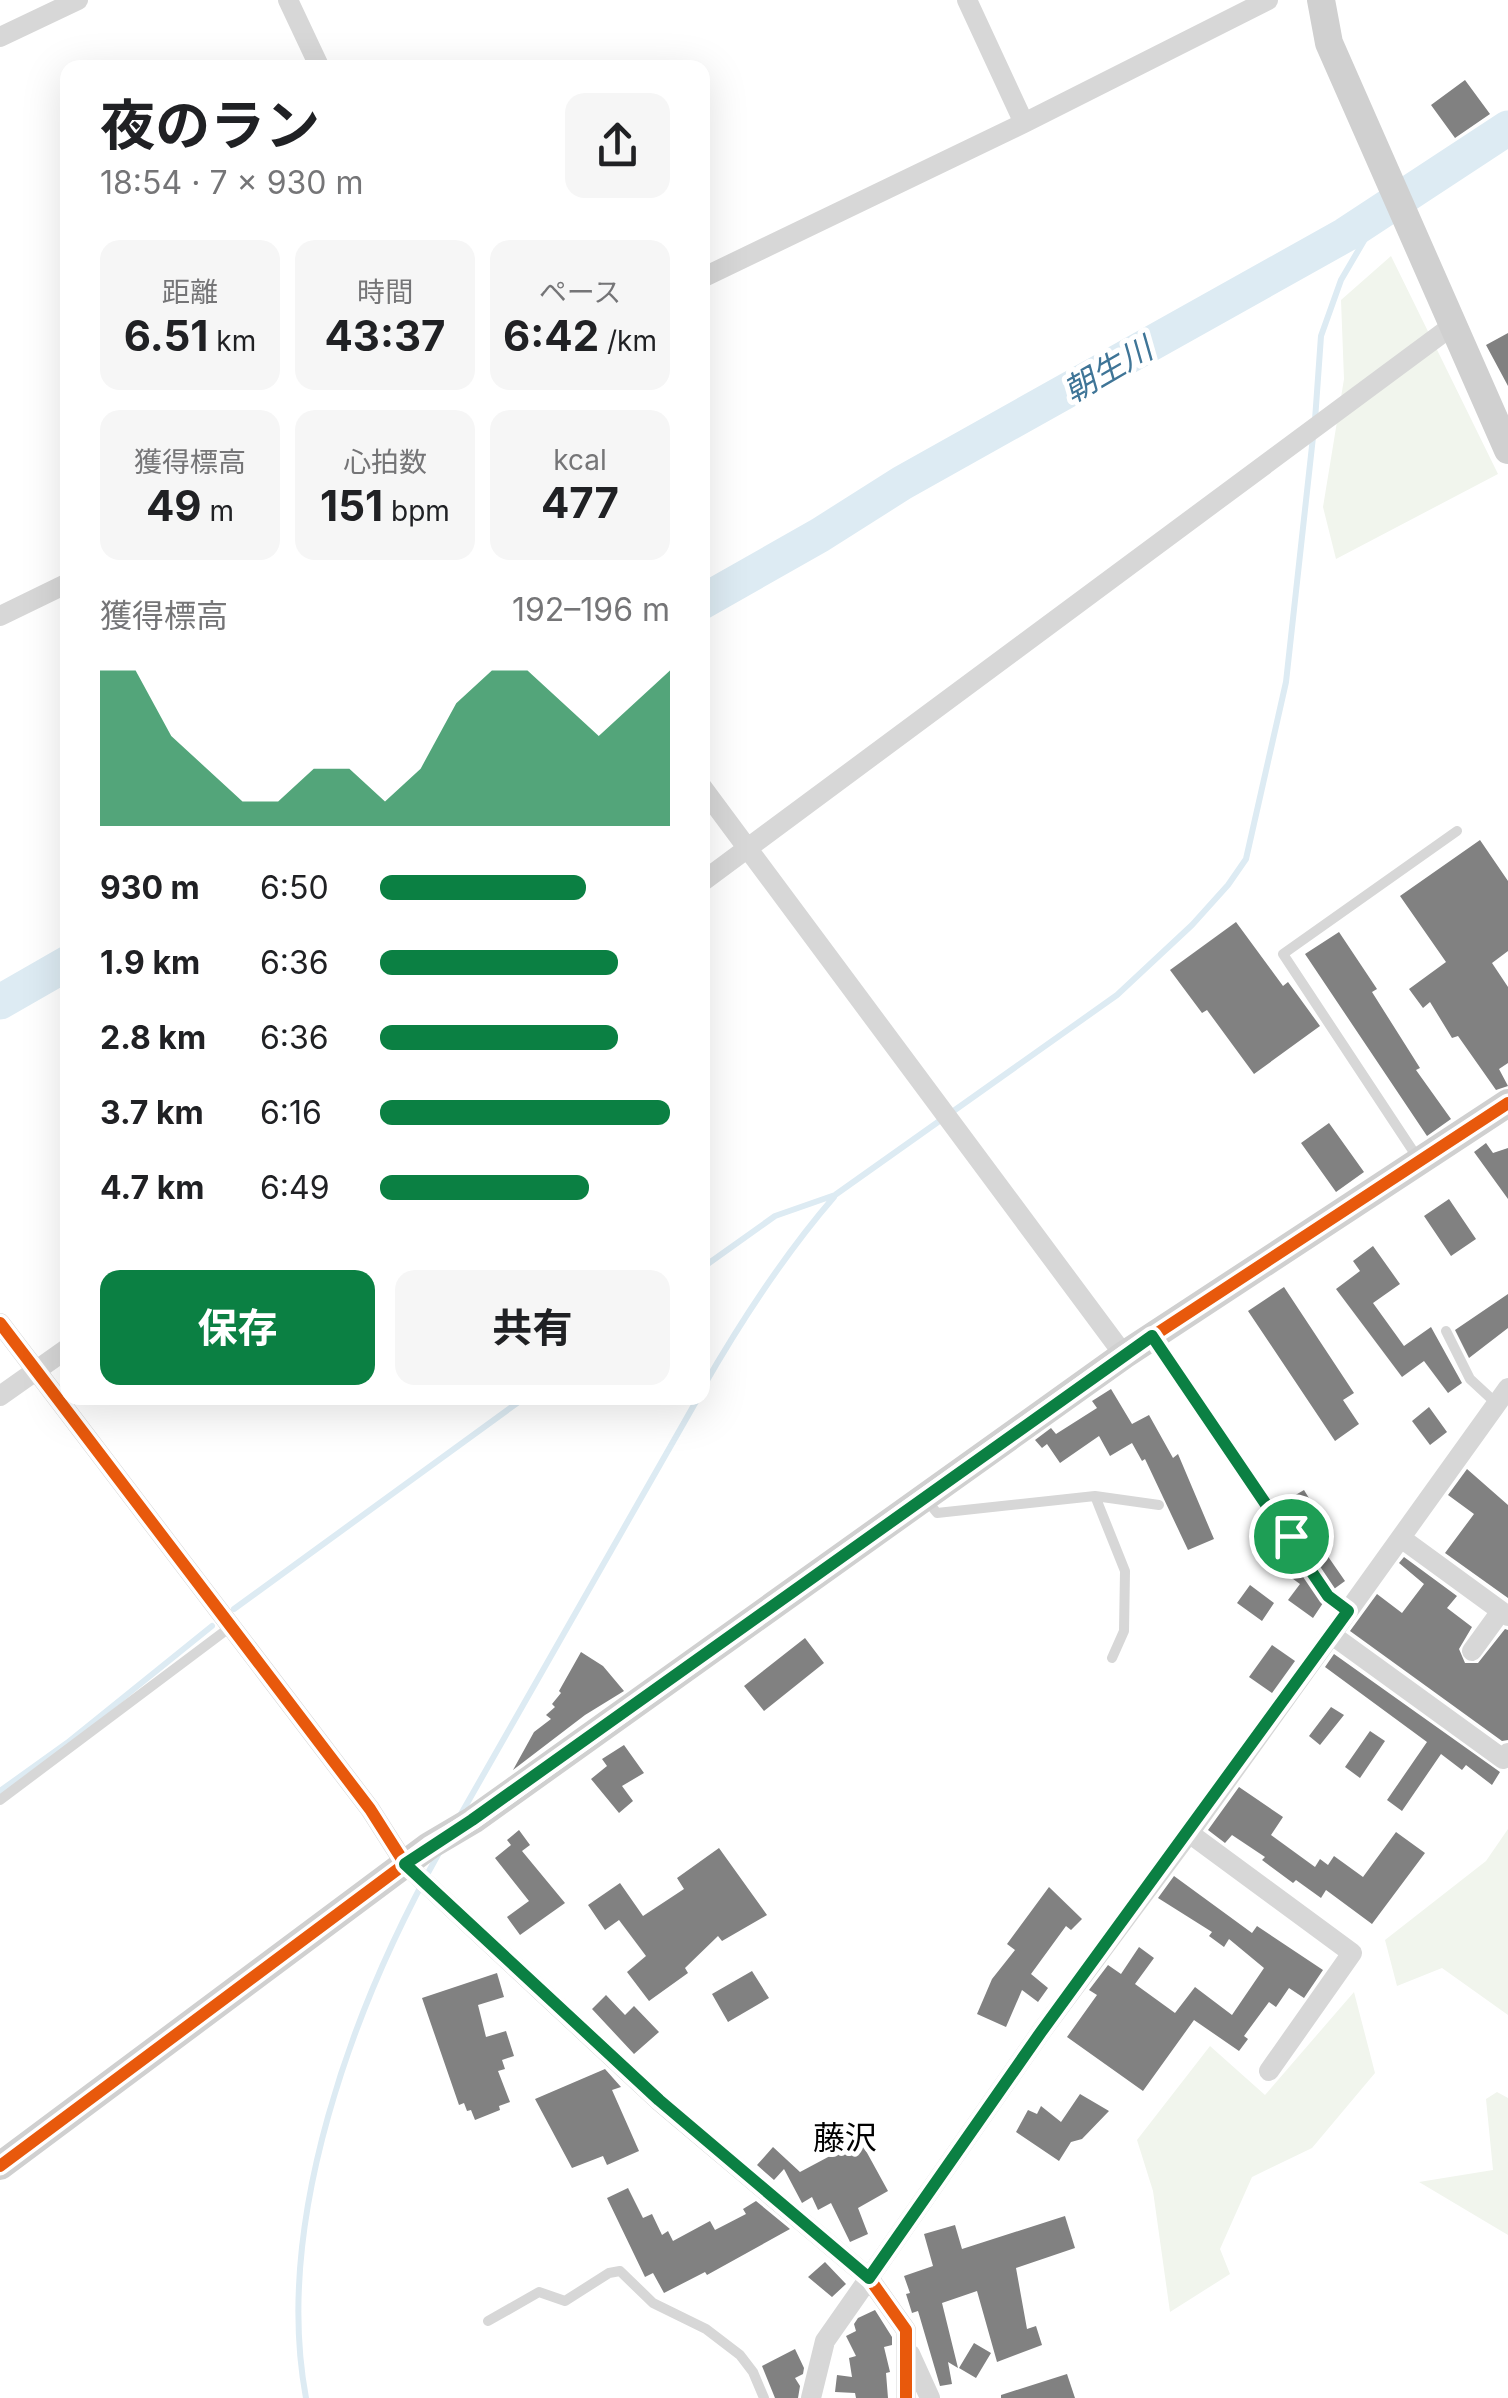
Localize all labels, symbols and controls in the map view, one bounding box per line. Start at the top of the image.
text: 夜のラン [100,92,320,158]
button: share [565,93,670,198]
text: 18:54 · 7 × 930 m [100,163,363,202]
text: 距離 [162,275,218,309]
text: 時間 [357,275,413,309]
text: ペース [539,275,621,309]
text: 6.51 [124,310,208,361]
text: 43:37 [324,310,446,361]
text: 6:42 [503,310,599,361]
text: km [208,324,256,358]
text: /km [599,324,657,358]
water label: 朝生川 [1056,327,1162,410]
text: kcal [553,443,607,477]
text: 獲得標高 [134,445,246,479]
text: 心拍数 [343,445,427,479]
text: 477 [541,477,619,528]
text: 49 [146,480,202,531]
text: 151 [320,480,383,531]
text: m [202,494,234,528]
text: bpm [383,494,450,528]
text: 192–196 m [512,590,670,629]
text: 獲得標高 [100,596,228,635]
text: 930 m [100,868,200,907]
text: 6:50 [260,868,329,907]
text: 1.9 km [100,943,200,982]
text: 6:36 [260,943,329,982]
text: 2.8 km [100,1018,206,1057]
text: 6:36 [260,1018,329,1057]
text: 3.7 km [100,1093,204,1132]
text: 6:16 [260,1093,322,1132]
text: 4.7 km [100,1168,204,1207]
text: 6:49 [260,1168,330,1207]
button: 保存 [100,1270,375,1385]
button: 共有 [395,1270,670,1385]
pin [1249,1494,1334,1579]
icon: arrive [1264,1509,1319,1564]
district label: 藤沢 [813,2118,877,2157]

